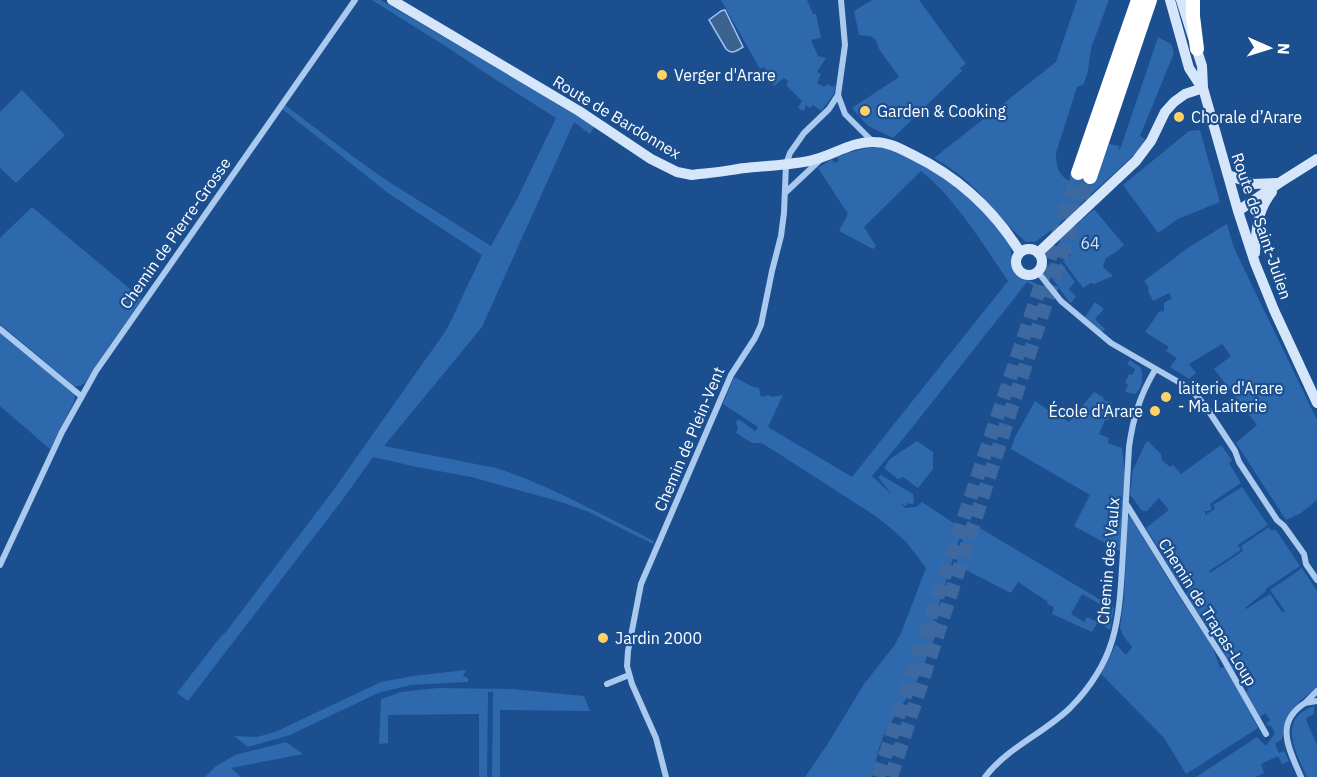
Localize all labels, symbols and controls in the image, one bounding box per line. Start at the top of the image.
north arrow [1239,18,1299,78]
text: N [1274,42,1294,55]
place label: Verger d'Arare [674,65,776,85]
marker: Verger d'Arare [655,68,669,82]
street label: Route de Bardonnex [549,71,685,163]
place label: Garden & Cooking [877,101,1007,121]
marker: Garden & Cooking [858,104,872,118]
place label: Chorale d’Arare [1191,107,1302,127]
marker: Chorale d’Arare [1172,110,1186,124]
street label: Route de Saint-Julien [1228,150,1296,302]
street label: Chemin de Pierre-Grosse [115,153,235,313]
park label: 64 [1080,233,1100,253]
street label: Chemin de Plein-Vent [649,364,729,514]
place label: laiterie d'Arare - Ma Laiterie [1178,378,1283,416]
marker: laiterie d'Arare - Ma Laiterie [1159,390,1173,404]
place label: École d'Arare [1048,400,1143,421]
marker: École d'Arare [1148,404,1162,418]
street label: Chemin des Vaulx [1092,497,1124,625]
street label: Chemin de Trapas-Loup [1154,534,1262,690]
place label: Jardin 2000 [615,628,702,648]
marker: Jardin 2000 [596,631,610,645]

